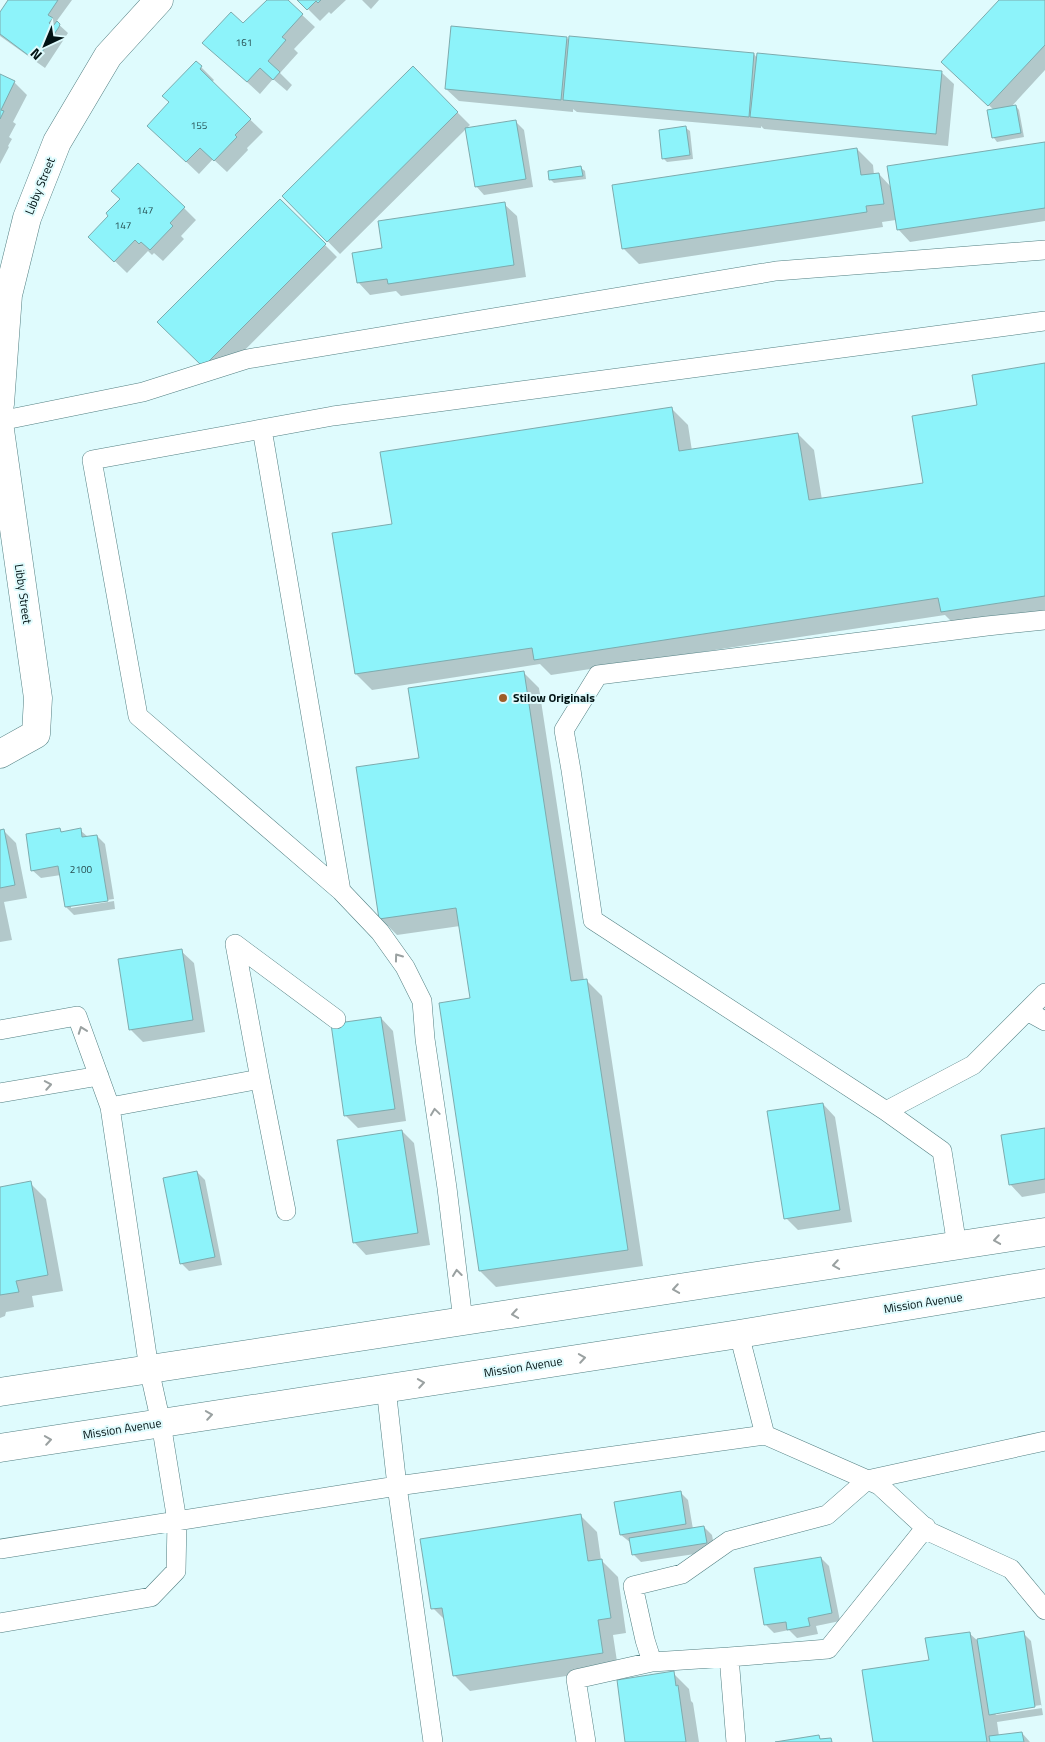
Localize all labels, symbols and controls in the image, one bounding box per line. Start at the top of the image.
north arrow [20,20,70,70]
house number: 161 [236,35,252,50]
text: N [25,44,46,66]
house number: 155 [191,118,208,133]
street label: Libby Street [19,154,60,217]
house number: 147 [137,203,153,218]
house number: 147 [115,218,131,233]
street label: Libby Street [10,563,37,626]
place label: Stilow Originals [513,688,595,707]
marker: Stilow Originals [497,692,509,704]
house number: 2100 [70,862,93,877]
one-way arrow [395,953,404,963]
one-way arrow [78,1026,88,1035]
one-way arrow [44,1080,52,1090]
one-way arrow [431,1108,441,1116]
one-way arrow [992,1234,1001,1244]
one-way arrow [832,1259,841,1269]
one-way arrow [452,1269,463,1277]
one-way arrow [671,1283,679,1294]
street label: Mission Avenue [882,1287,964,1318]
one-way arrow [511,1308,519,1318]
street label: Mission Avenue [482,1351,564,1382]
one-way arrow [578,1353,586,1363]
one-way arrow [417,1378,426,1388]
one-way arrow [204,1411,213,1421]
street label: Mission Avenue [81,1413,163,1444]
one-way arrow [45,1435,53,1446]

